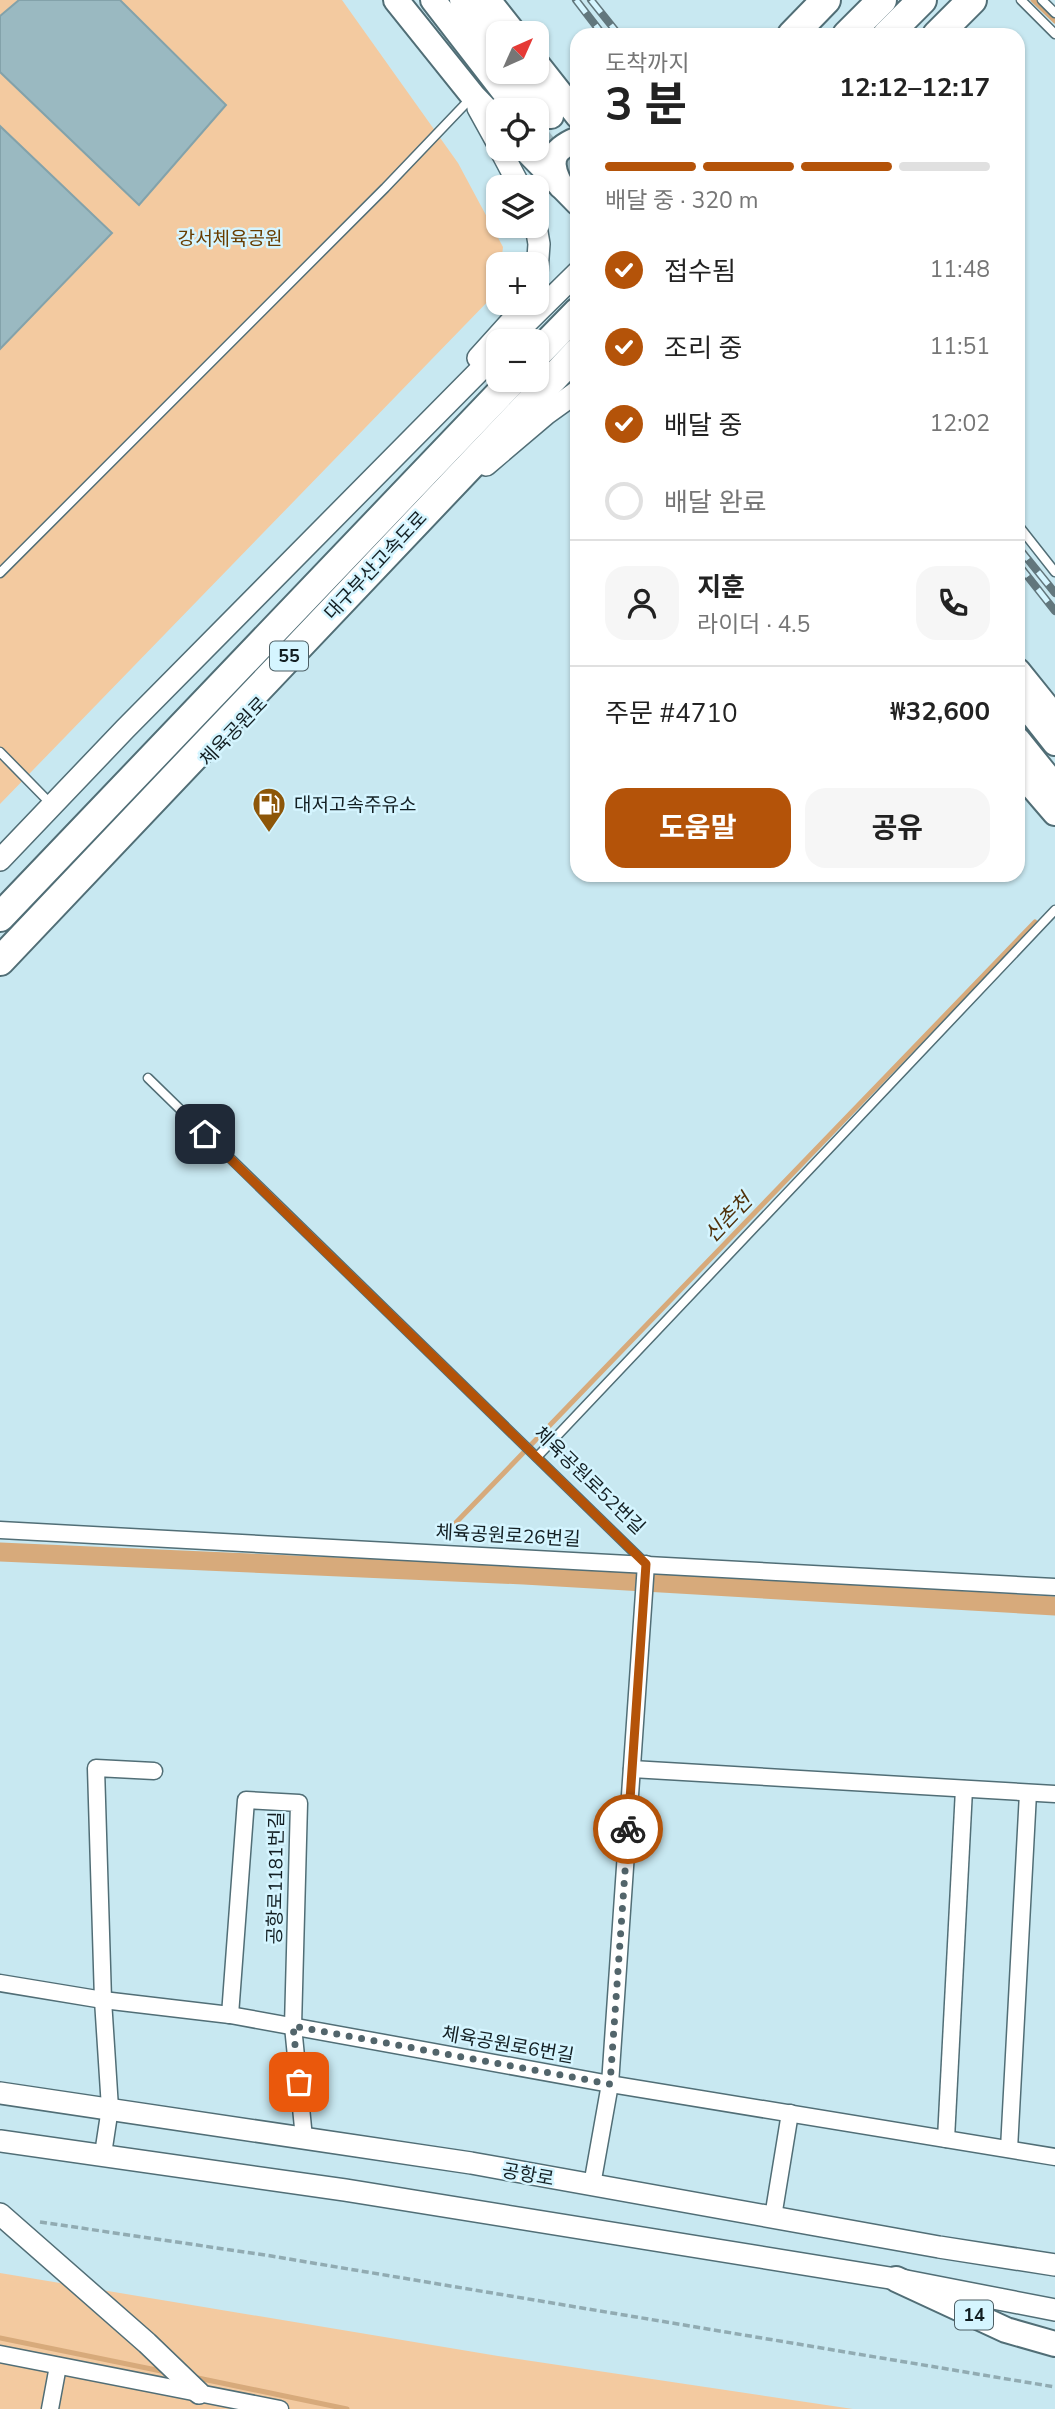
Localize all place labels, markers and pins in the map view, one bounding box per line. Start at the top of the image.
fuel station icon: 대저고속주유소 [250,785,288,834]
place label: 대저고속주유소 [294,792,416,818]
pin [175,1104,235,1164]
pin [269,2052,329,2112]

